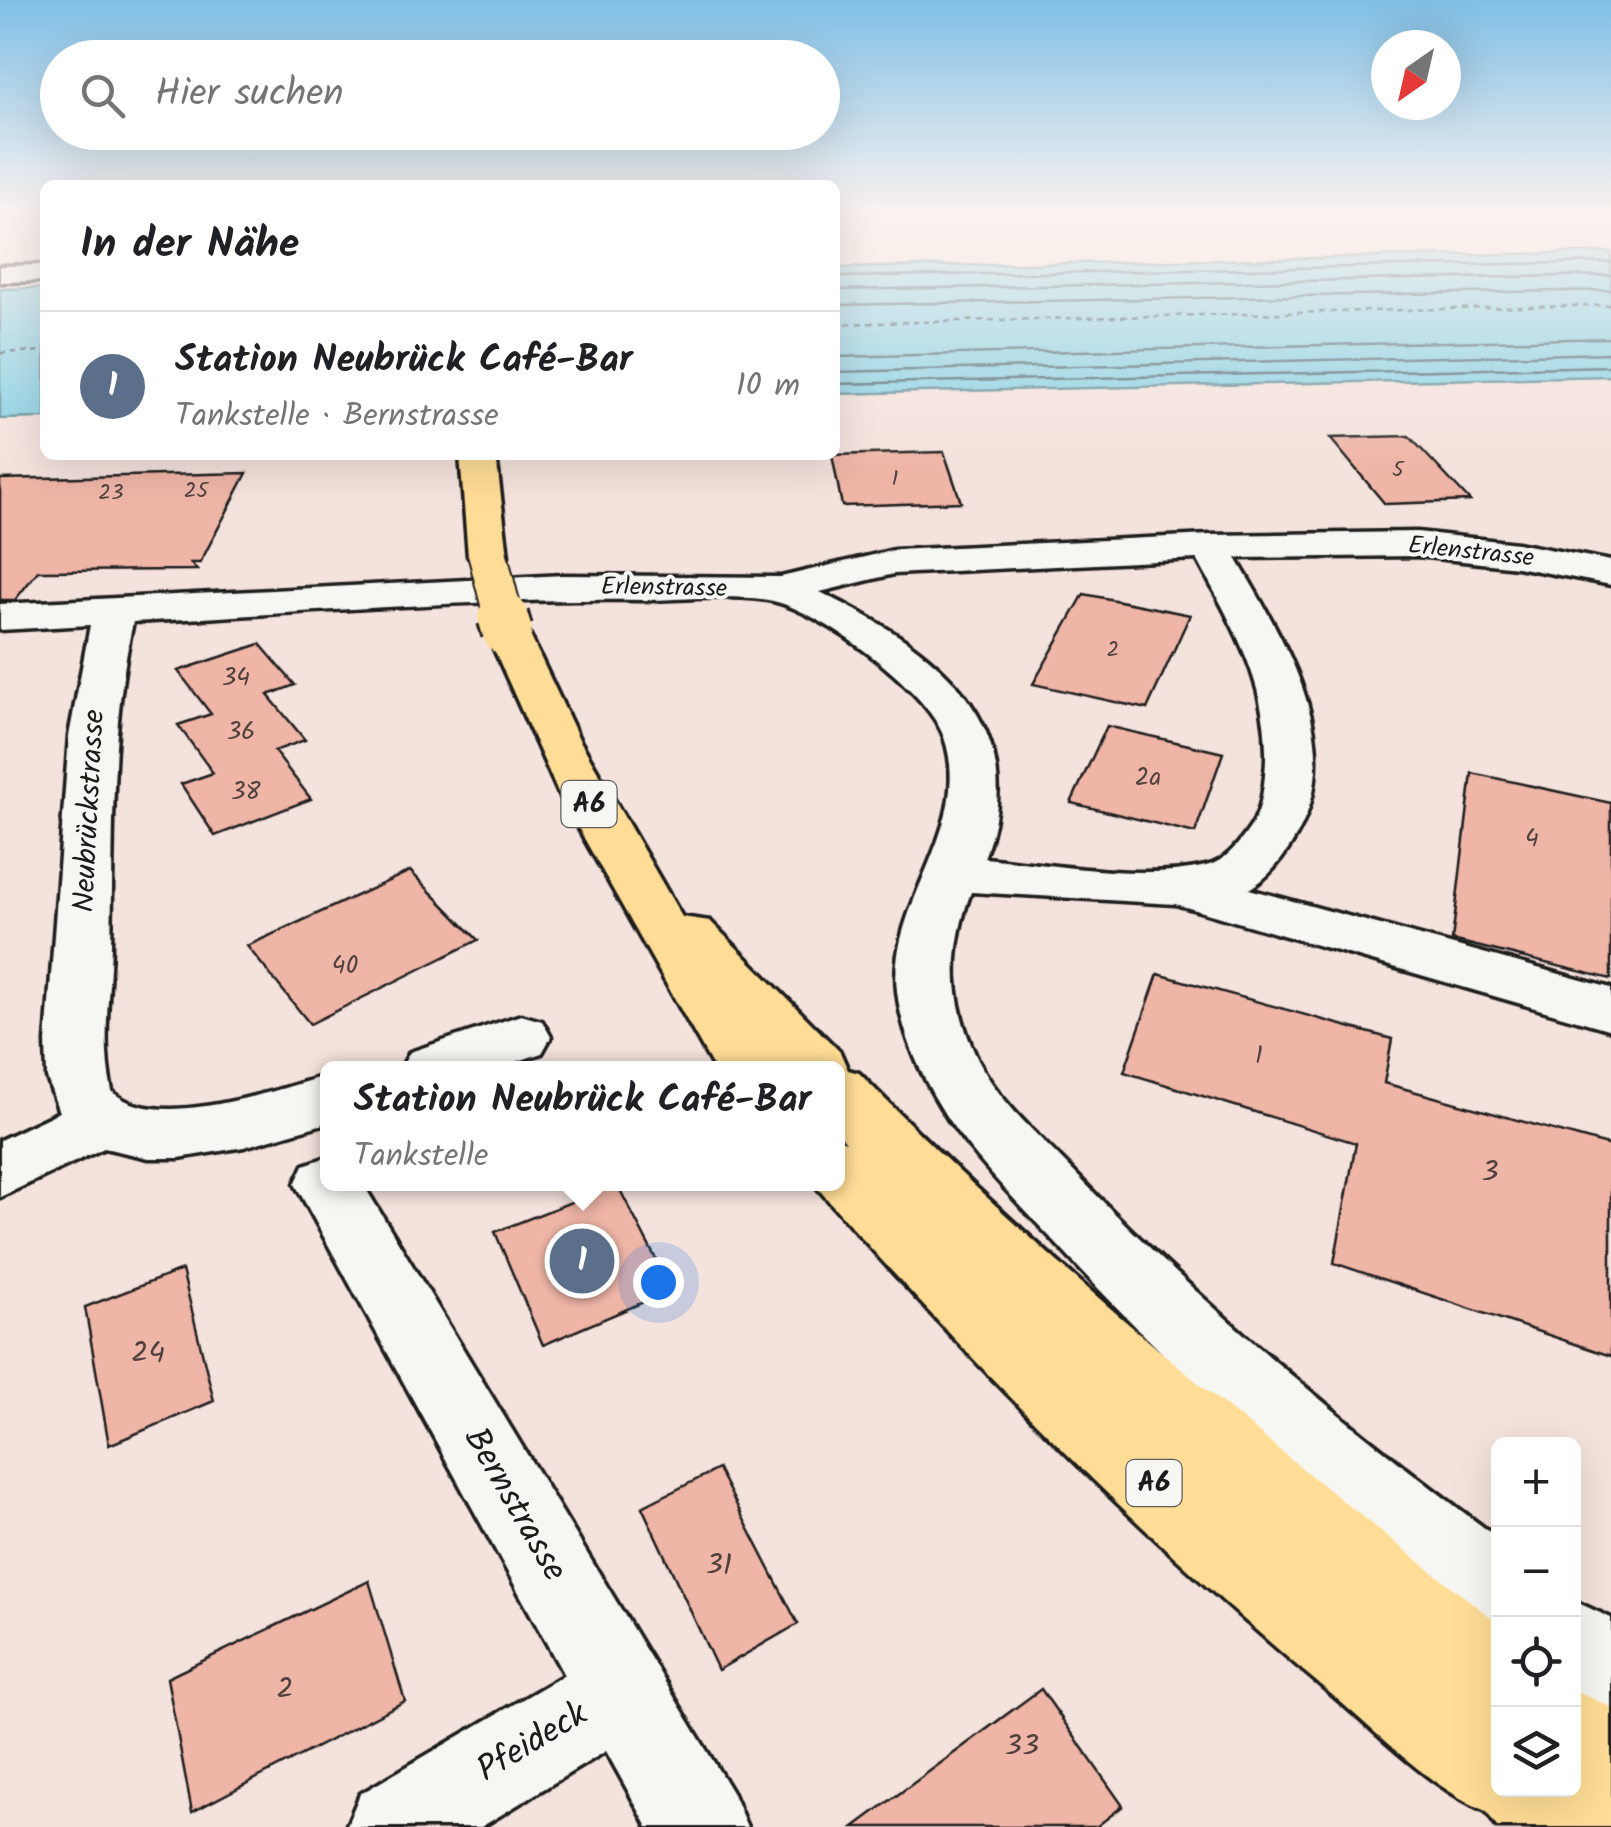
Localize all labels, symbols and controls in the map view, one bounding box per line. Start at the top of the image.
north arrow [1371,30,1461,120]
search box [40,40,840,150]
text: Hier suchen [155,65,344,125]
icon: search [75,68,130,123]
text: In der Nähe [80,212,299,279]
text: Station Neubrück Café-Bar [175,331,633,391]
text: 1 [108,361,117,412]
text: 10 m [736,361,800,412]
text: Tankstelle · Bernstrasse [175,391,499,442]
house number: 5 [1392,453,1405,488]
house number: 1 [892,462,898,497]
house number: 25 [184,474,209,509]
house number: 23 [98,476,124,511]
street label: Erlenstrasse [1406,525,1536,579]
street label: Erlenstrasse [600,567,728,609]
house number: 2 [1107,633,1119,668]
house number: 34 [222,658,250,698]
street label: Neubrückstrasse [61,708,119,914]
house number: 36 [227,712,255,752]
house number: 2a [1135,758,1161,798]
house number: 38 [231,772,262,812]
road number: A6 [562,781,616,827]
house number: 4 [1525,819,1539,859]
house number: 40 [332,946,358,986]
house number: 1 [1255,1036,1263,1076]
popup [320,1061,845,1191]
text: Station Neubrück Café-Bar [354,1071,811,1131]
text: Tankstelle [354,1131,488,1182]
house number: 3 [1481,1149,1499,1197]
pin: 1 [550,1224,614,1298]
your location [633,1257,684,1308]
house number: 24 [131,1330,165,1378]
street label: Bernstrasse [447,1417,581,1593]
map controls [1491,1437,1581,1797]
button: + [1491,1437,1581,1527]
road number: A6 [1126,1460,1182,1506]
button: − [1491,1527,1581,1617]
house number: 31 [706,1542,732,1590]
button: locate [1491,1617,1581,1707]
house number: 2 [276,1666,294,1714]
street label: Pfeideck [467,1687,600,1798]
button: layers [1491,1707,1581,1797]
house number: 33 [1005,1723,1039,1771]

